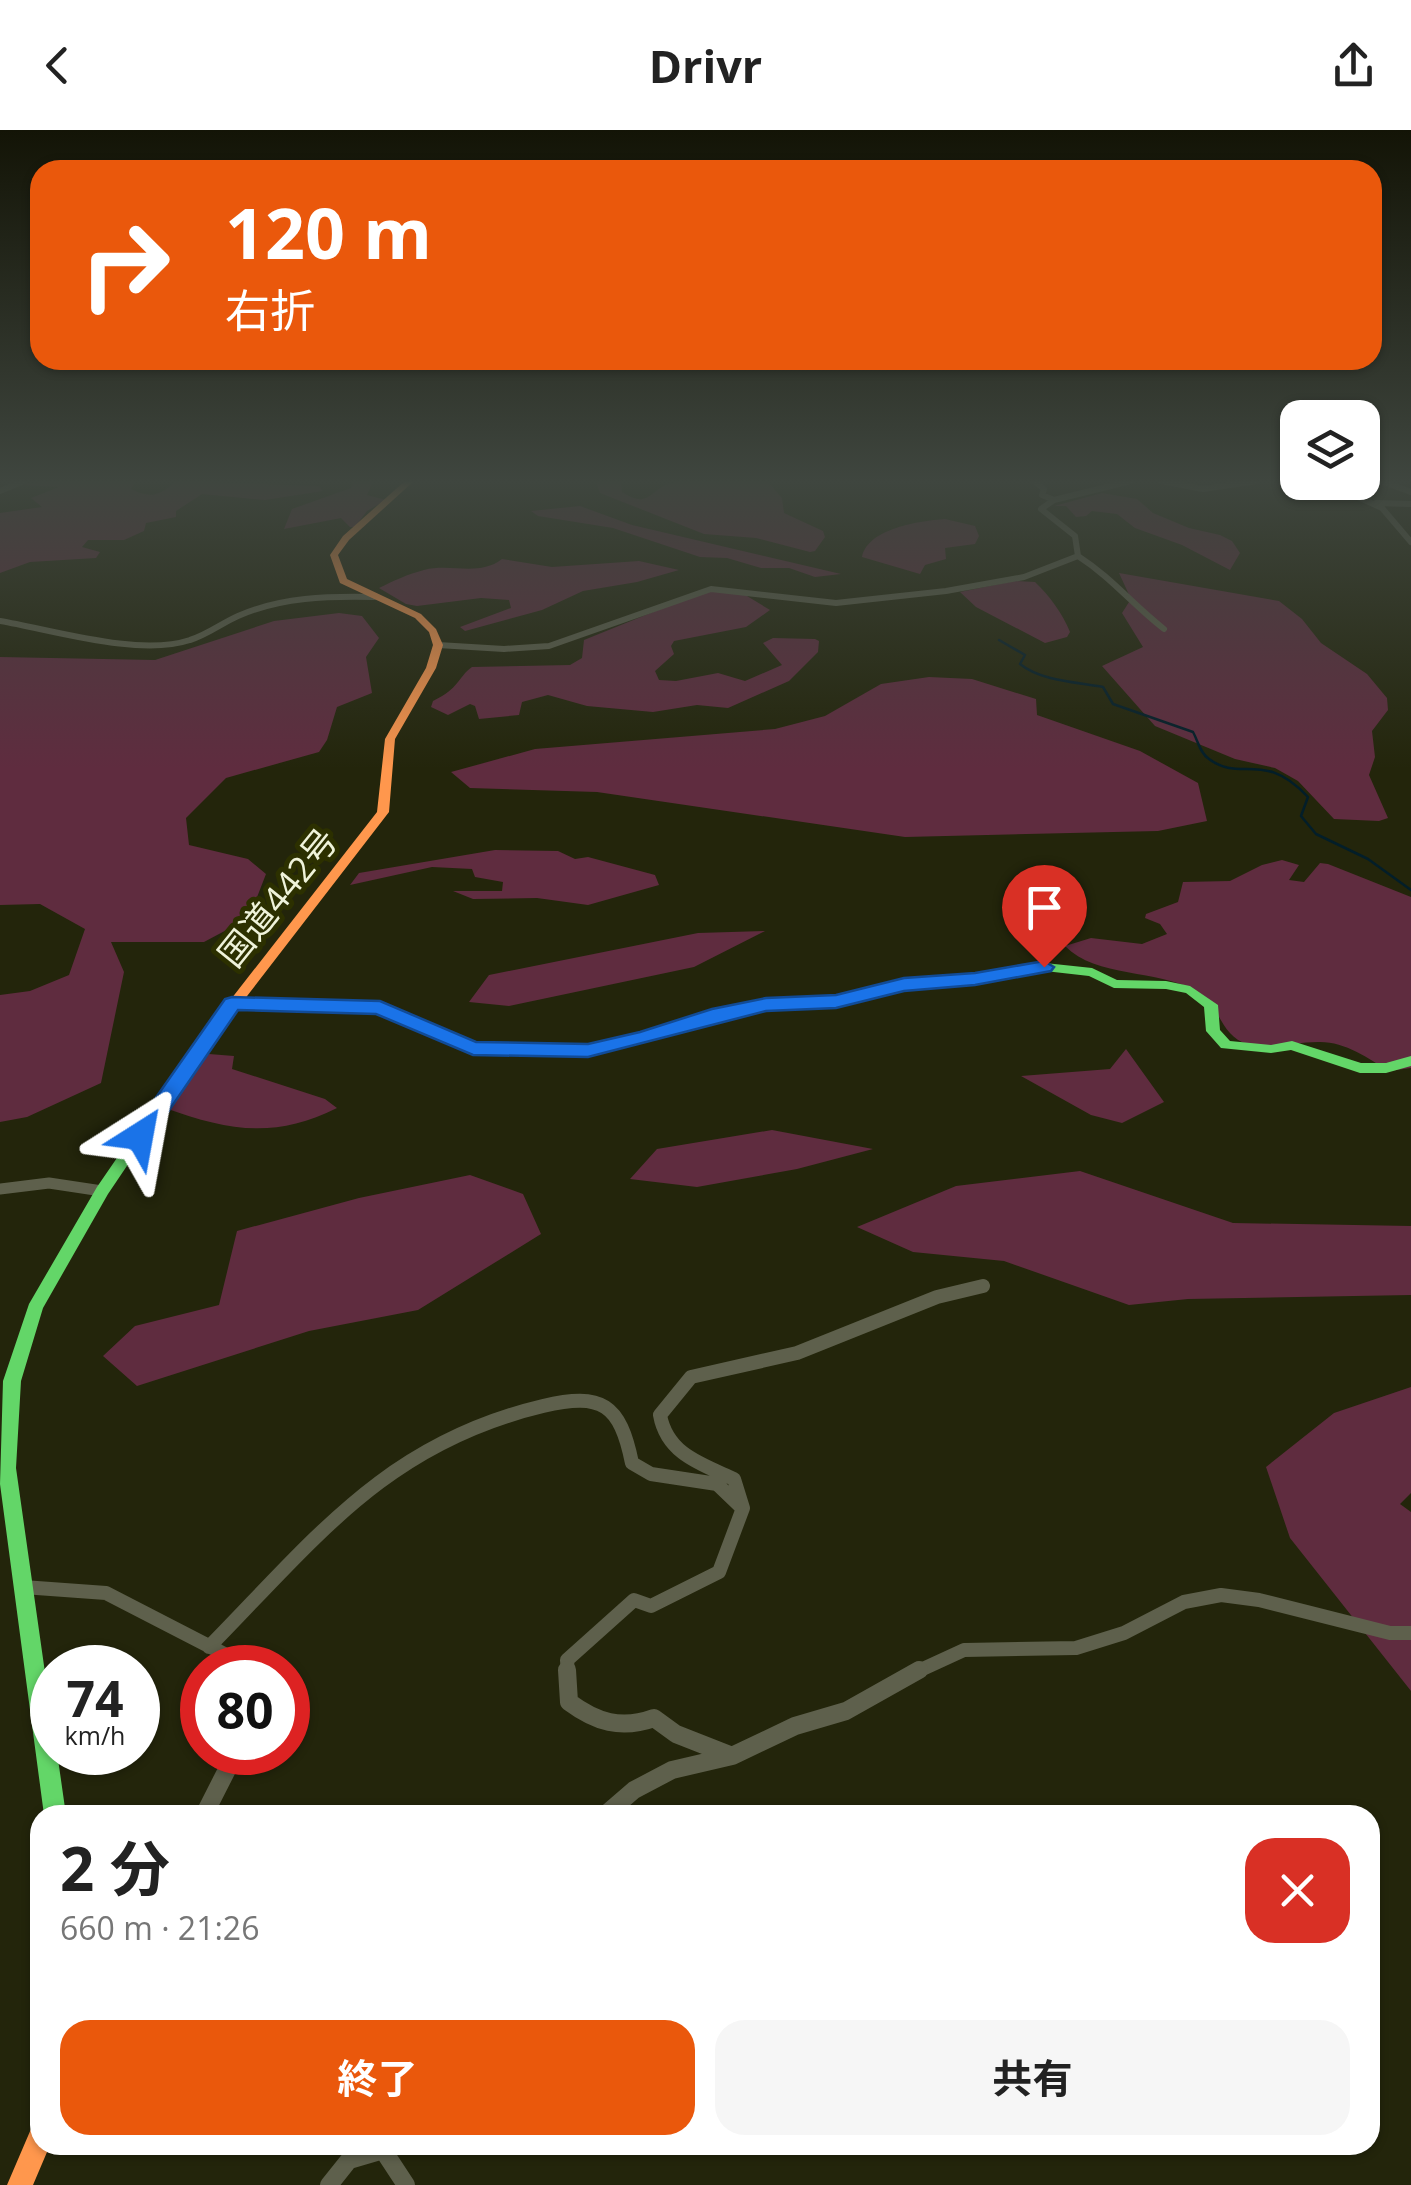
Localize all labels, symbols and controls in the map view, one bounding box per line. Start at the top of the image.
text: Drivr [649,35,762,96]
icon: back [30,38,85,93]
icon: share [1326,38,1381,93]
text: 120 m [225,184,432,280]
icon: right [60,200,190,330]
text: 右折 [225,279,315,340]
map controls [1280,400,1380,500]
button: layers [1280,400,1380,500]
street label: 国道442号 [207,818,347,976]
pin [1002,865,1087,968]
icon: arrive [1017,880,1072,935]
position arrow [88,1084,192,1188]
speed limit sign: 80 [180,1645,310,1775]
text: 74 [66,1664,124,1732]
text: km/h [65,1718,125,1752]
text: 2 分 [60,1827,170,1909]
button: close [1245,1838,1350,1943]
text: 660 m · 21:26 [60,1906,259,1949]
button: 終了 [60,2020,695,2135]
button: 共有 [715,2020,1350,2135]

